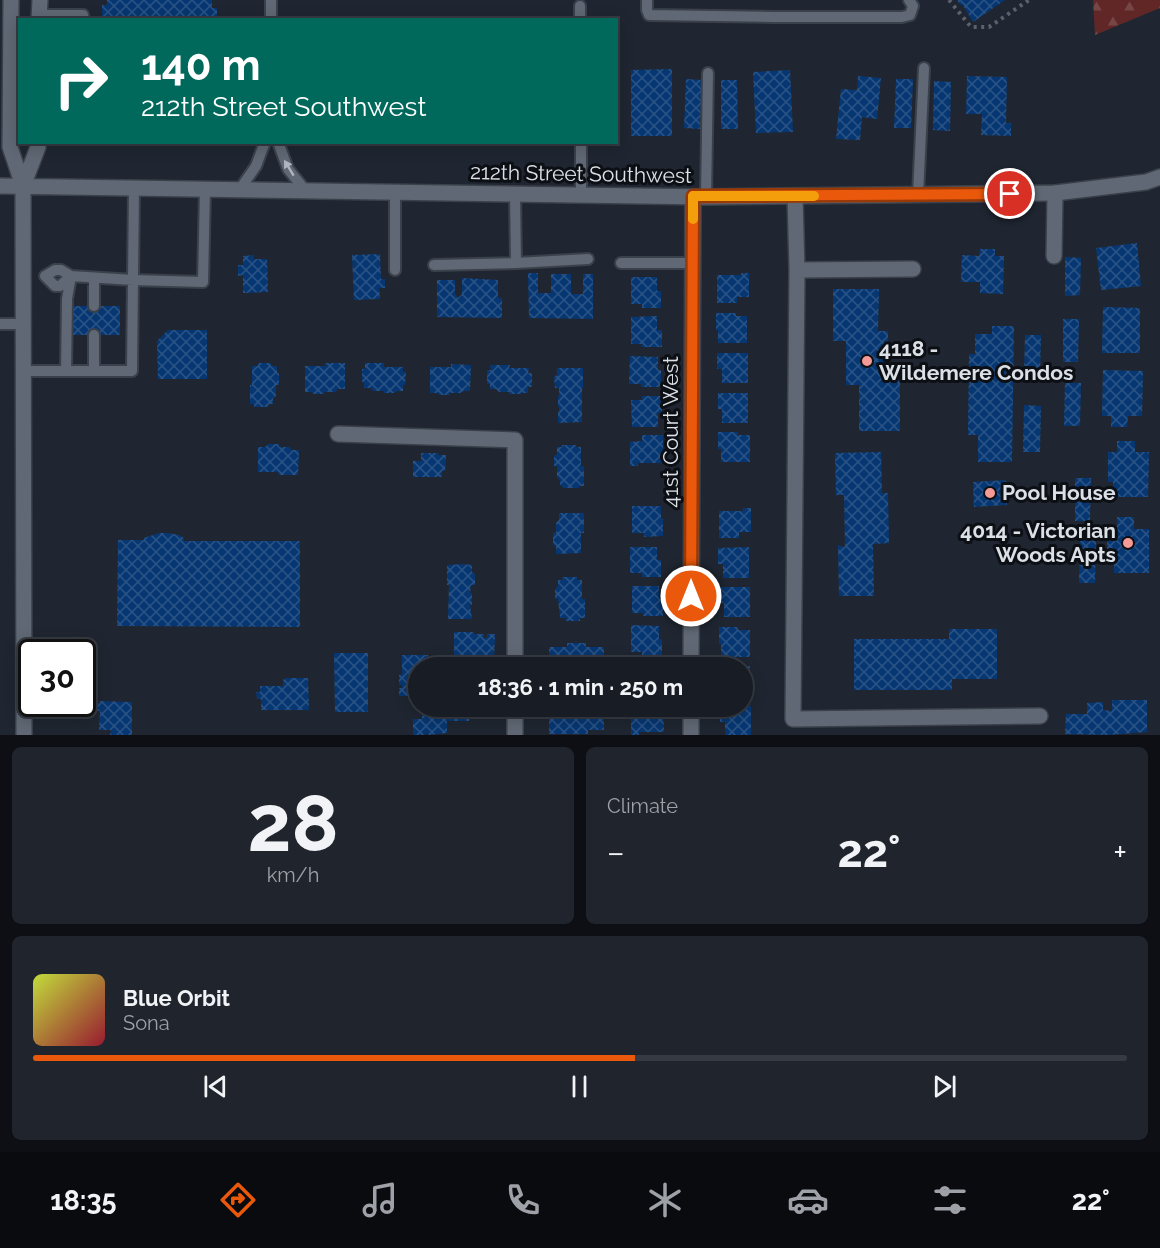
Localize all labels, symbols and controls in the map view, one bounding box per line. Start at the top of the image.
text: 140 m [141,41,261,90]
icon: right [42,42,120,120]
text: 212th Street Southwest [141,91,426,122]
street label: 212th Street Southwest [470,159,692,188]
one-way arrow [283,160,294,176]
pin [984,168,1035,219]
icon: arrive [993,177,1026,210]
place label: 4118 - Wildemere Condos [879,336,1073,385]
marker: 4118 - Wildemere Condos [860,354,874,368]
street label: 41st Court West [658,356,683,508]
place label: Pool House [1002,480,1116,505]
marker: Pool House [983,486,997,500]
place label: 4014 - Victorian Woods Apts [960,518,1116,567]
marker: 4014 - Victorian Woods Apts [1121,536,1135,550]
position arrow [659,564,723,628]
speed limit sign: 30 [18,639,96,717]
text: 18:36 · 1 min · 250 m [478,674,683,700]
text: 28 [247,778,339,869]
text: Climate [607,794,678,818]
text: 22° [837,825,901,878]
text: − [607,833,625,872]
text: + [1113,833,1127,872]
text: km/h [267,863,319,887]
text: Blue Orbit [123,985,230,1011]
text: Sona [123,1011,170,1035]
icon: previous [199,1070,232,1103]
icon: pause [563,1070,596,1103]
icon: next [928,1070,961,1103]
icon: directions [217,1179,259,1221]
icon: music [359,1179,401,1221]
icon: phone [502,1179,544,1221]
icon: climate [644,1179,686,1221]
icon: car [787,1179,829,1221]
icon: filters [929,1179,971,1221]
text: 18:35 [50,1185,117,1216]
text: 22° [1072,1185,1110,1216]

